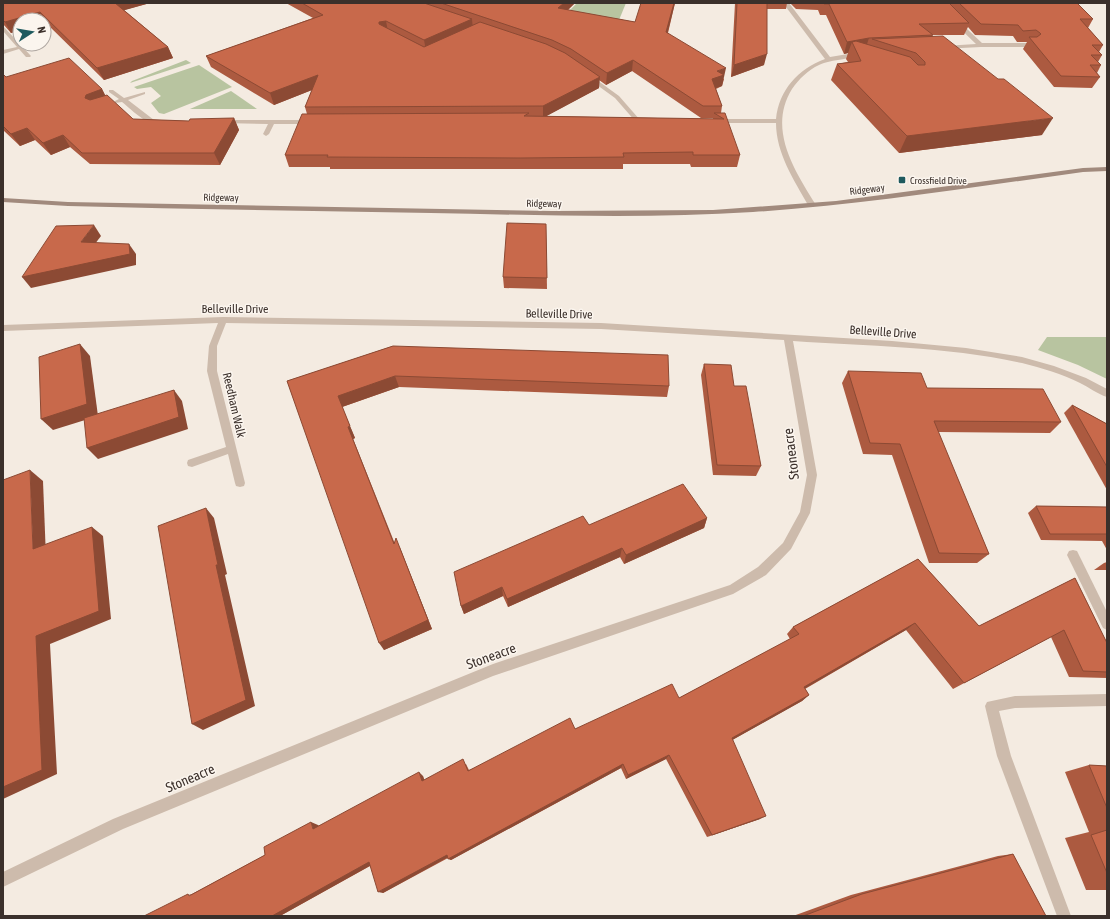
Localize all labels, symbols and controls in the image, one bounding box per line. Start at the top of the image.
north arrow [12,12,52,52]
text: N [35,25,48,34]
marker: Crossfield Drive [897,175,907,185]
place label: Crossfield Drive [910,175,967,186]
street label: Ridgeway [849,182,885,197]
street label: Ridgeway [203,192,239,203]
street label: Ridgeway [526,198,562,209]
street label: Belleville Drive [201,302,269,316]
street label: Belleville Drive [525,306,593,322]
street label: Belleville Drive [849,323,917,341]
street label: Reedham Walk [220,371,248,440]
street label: Stoneacre [780,427,802,481]
street label: Stoneacre [464,640,518,672]
street label: Stoneacre [163,761,217,795]

